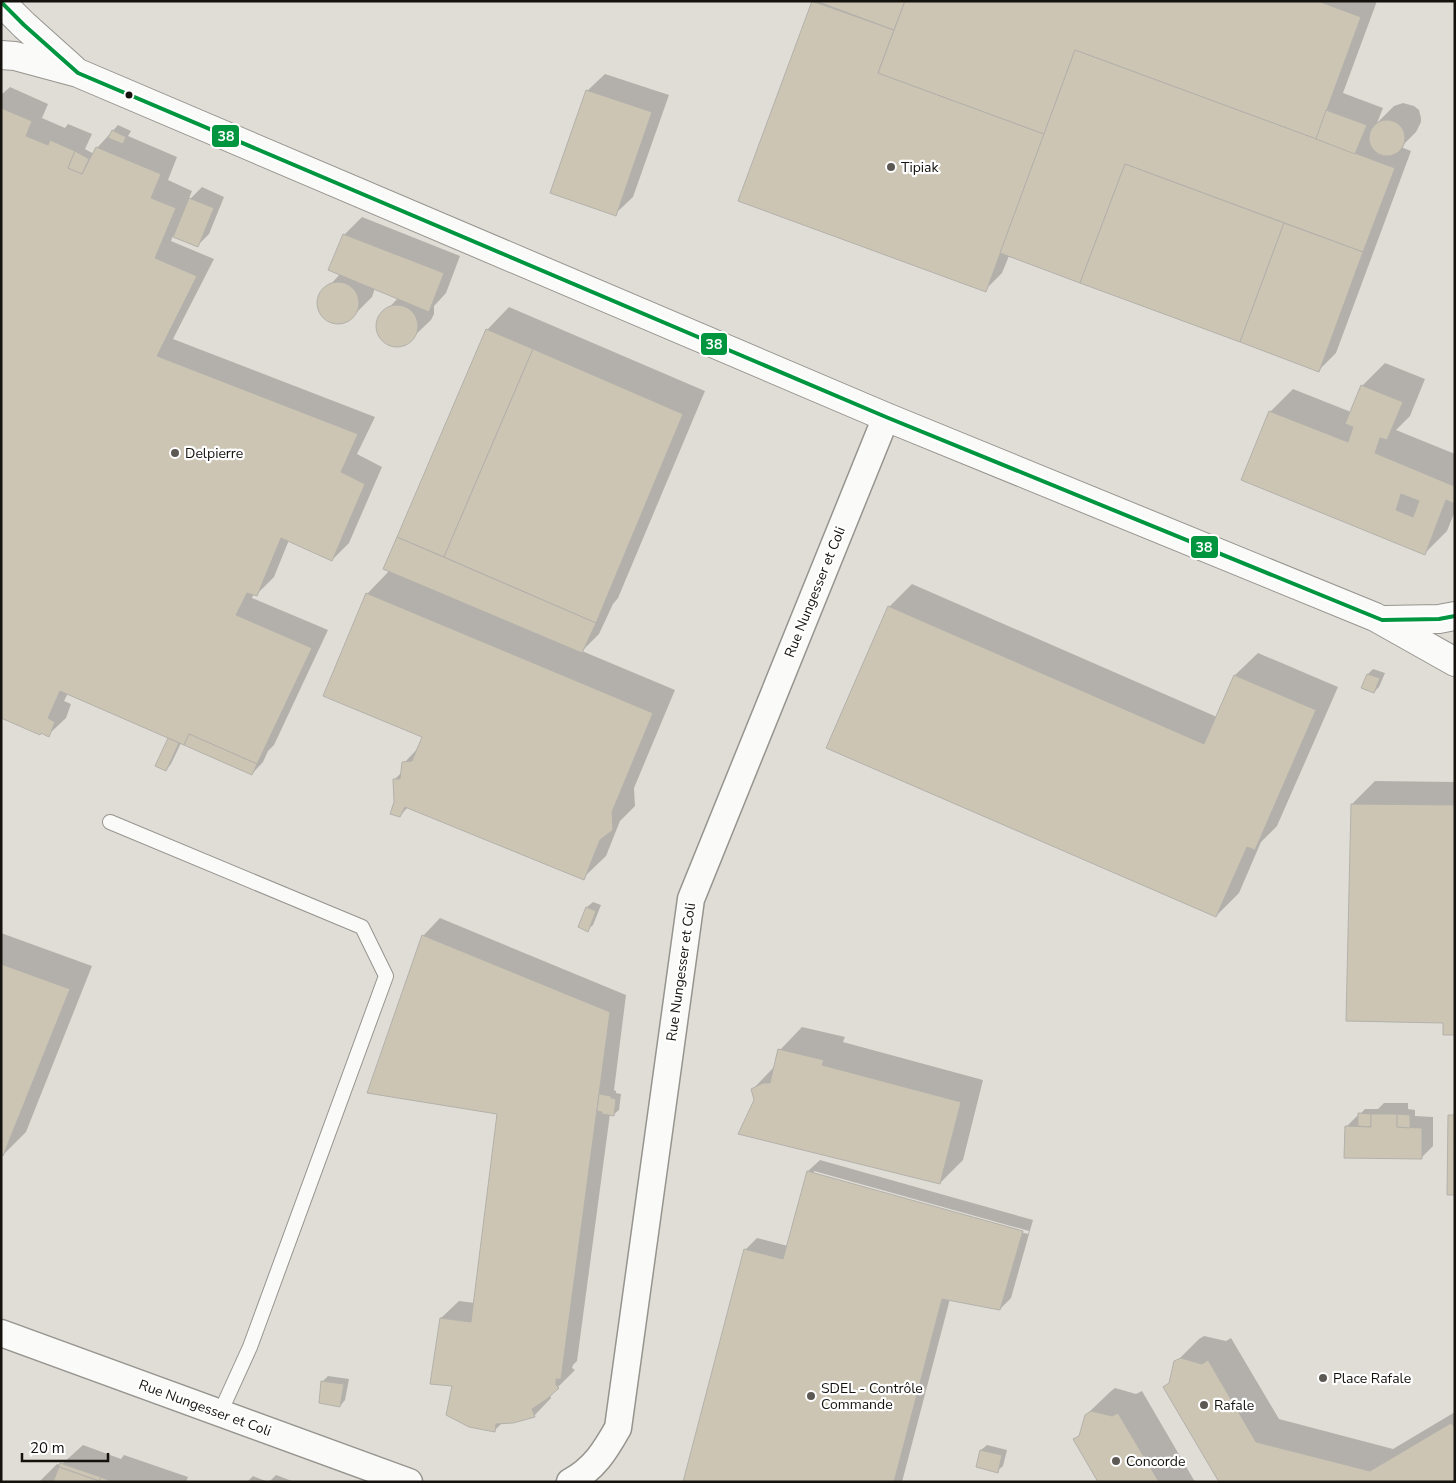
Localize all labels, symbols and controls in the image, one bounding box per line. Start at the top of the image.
unlabelled marker [124,90,134,100]
line badge: 38 [211,124,240,148]
text: 38 [218,127,234,146]
place label: Tipiak [901,158,940,177]
marker: Tipiak [885,161,897,173]
line badge: 38 [700,332,728,356]
text: 38 [706,335,722,354]
place label: Delpierre [185,444,243,463]
marker: Delpierre [169,447,181,459]
street label: Rue Nungesser et Coli [780,524,850,660]
line badge: 38 [1190,535,1219,559]
text: 38 [1196,538,1212,557]
street label: Rue Nungesser et Coli [662,902,700,1042]
place label: Place Rafale [1333,1369,1411,1388]
marker: Place Rafale [1317,1372,1329,1384]
street label: Rue Nungesser et Coli [136,1375,274,1441]
place label: SDEL - Contrôle Commande [821,1379,923,1414]
marker: SDEL - Contrôle Commande [805,1390,817,1402]
place label: Rafale [1214,1396,1254,1415]
marker: Rafale [1198,1399,1210,1411]
scale bar [22,1430,109,1462]
text: 20 m [30,1438,65,1458]
place label: Concorde [1126,1452,1185,1471]
marker: Concorde [1110,1455,1122,1467]

